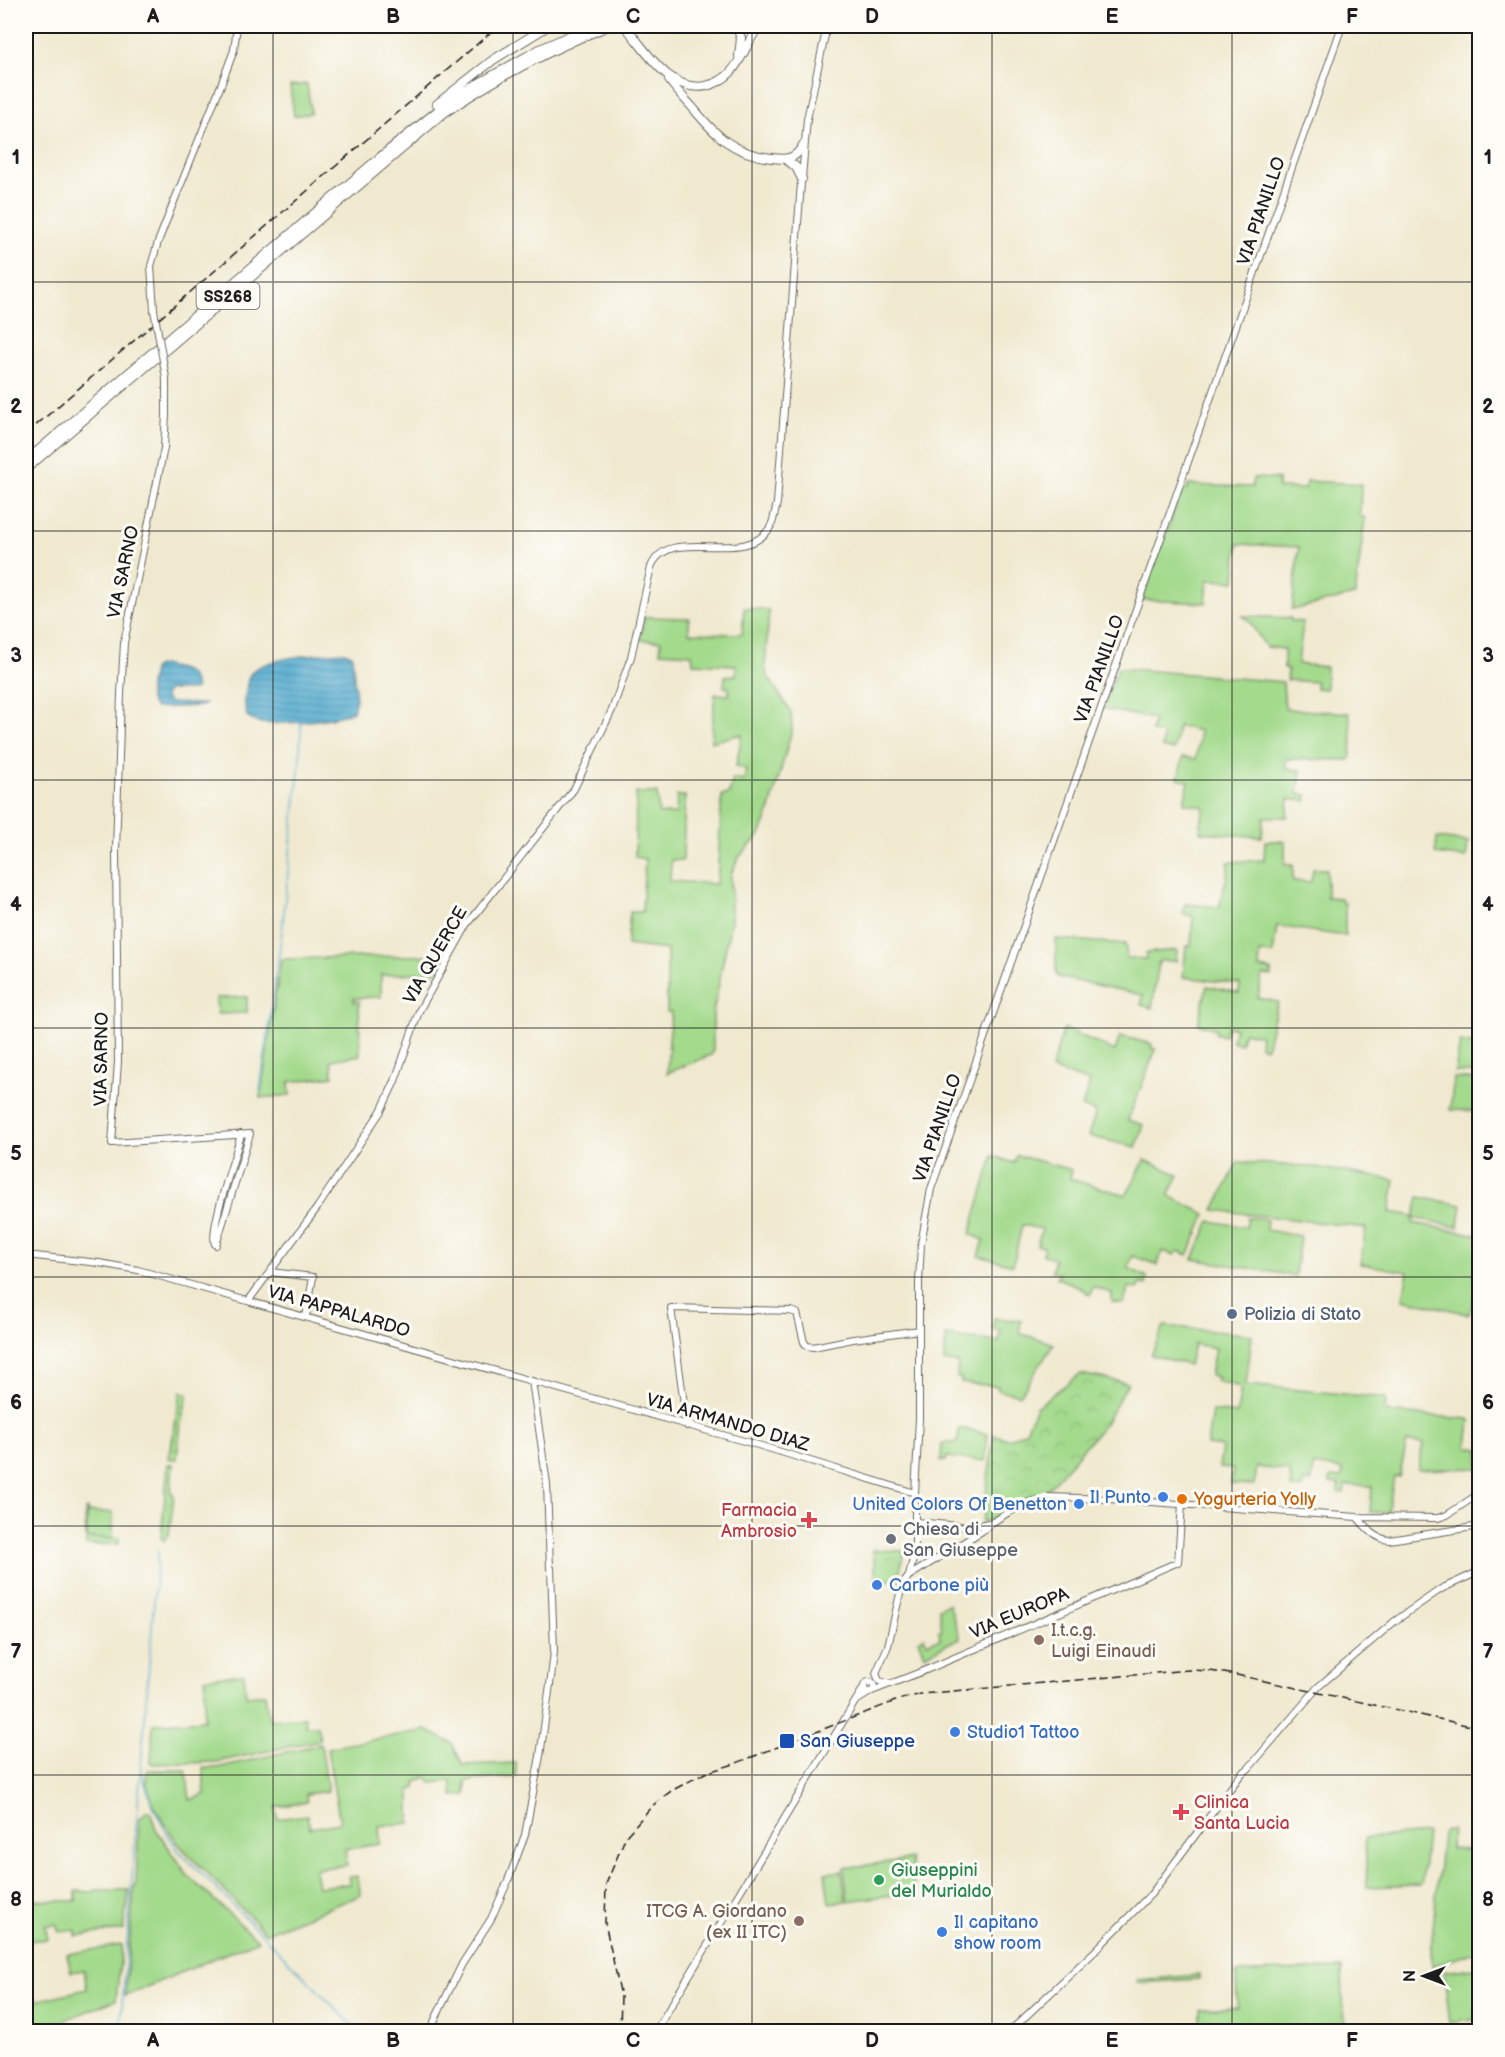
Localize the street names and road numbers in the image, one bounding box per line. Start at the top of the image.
street label: VIA PIANILLO [1233,154,1290,268]
road number: SS268 [196,283,260,309]
street label: VIA SARNO [103,524,144,620]
street label: VIA PIANILLO [1070,612,1129,726]
street label: VIA QUERCE [399,903,472,1008]
street label: VIA SARNO [90,1012,113,1106]
street label: VIA PIANILLO [909,1071,966,1185]
street label: VIA PAPPALARDO [265,1281,412,1342]
street label: VIA ARMANDO DIAZ [644,1389,812,1456]
street label: VIA EUROPA [967,1583,1072,1644]

